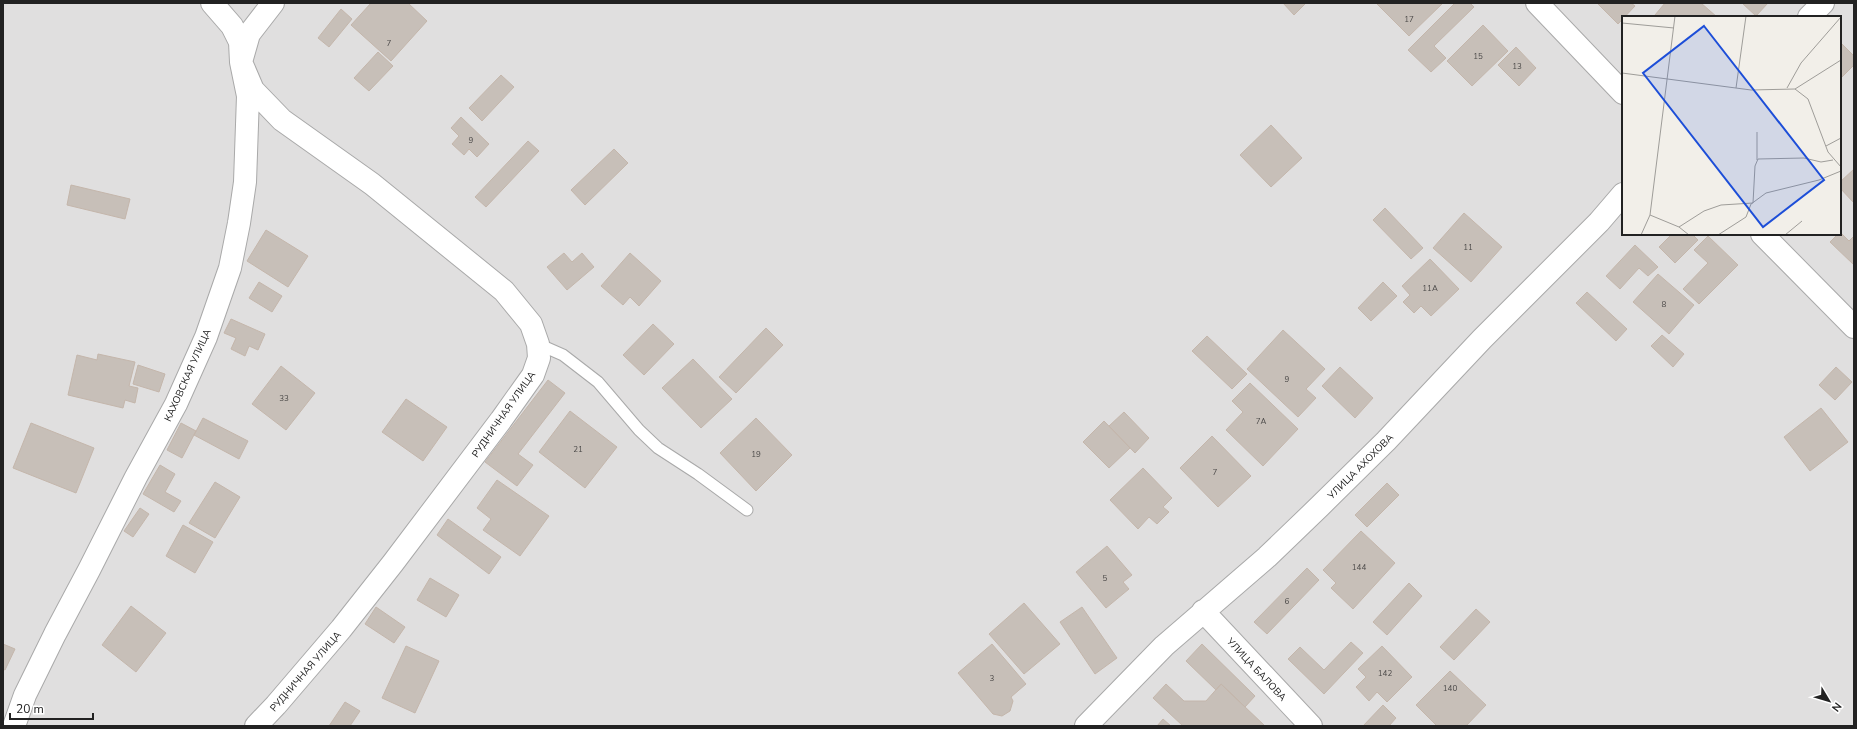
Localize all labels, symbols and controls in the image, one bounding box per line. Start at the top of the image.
house number: 17 [1404,14,1414,25]
inset map [1622,16,1841,235]
house number: 7 [387,38,392,49]
house number: 15 [1473,51,1483,62]
house number: 13 [1512,61,1522,72]
house number: 9 [469,135,474,146]
house number: 11 [1463,242,1473,253]
house number: 11А [1422,283,1438,294]
house number: 8 [1662,299,1667,310]
street label: КАХОВСКАЯ УЛИЦА [161,326,215,424]
street label: РУДНИЧНАЯ УЛИЦА [469,368,539,460]
house number: 9 [1285,374,1290,385]
house number: 33 [279,393,289,404]
house number: 7А [1256,416,1266,427]
street label: УЛИЦА АХОХОВА [1324,430,1397,503]
house number: 21 [573,444,583,455]
house number: 19 [751,449,761,460]
house number: 7 [1213,467,1218,478]
house number: 144 [1352,562,1366,573]
house number: 5 [1103,573,1108,584]
house number: 6 [1285,596,1290,607]
street label: РУДНИЧНАЯ УЛИЦА [267,628,345,715]
street label: УЛИЦА БАЛОВА [1223,634,1290,705]
house number: 142 [1378,668,1392,679]
house number: 3 [990,673,995,684]
north arrow [1809,681,1849,721]
house number: 140 [1443,683,1457,694]
scale bar [10,695,93,721]
text: N [1828,699,1845,715]
text: 20 m [16,701,44,717]

